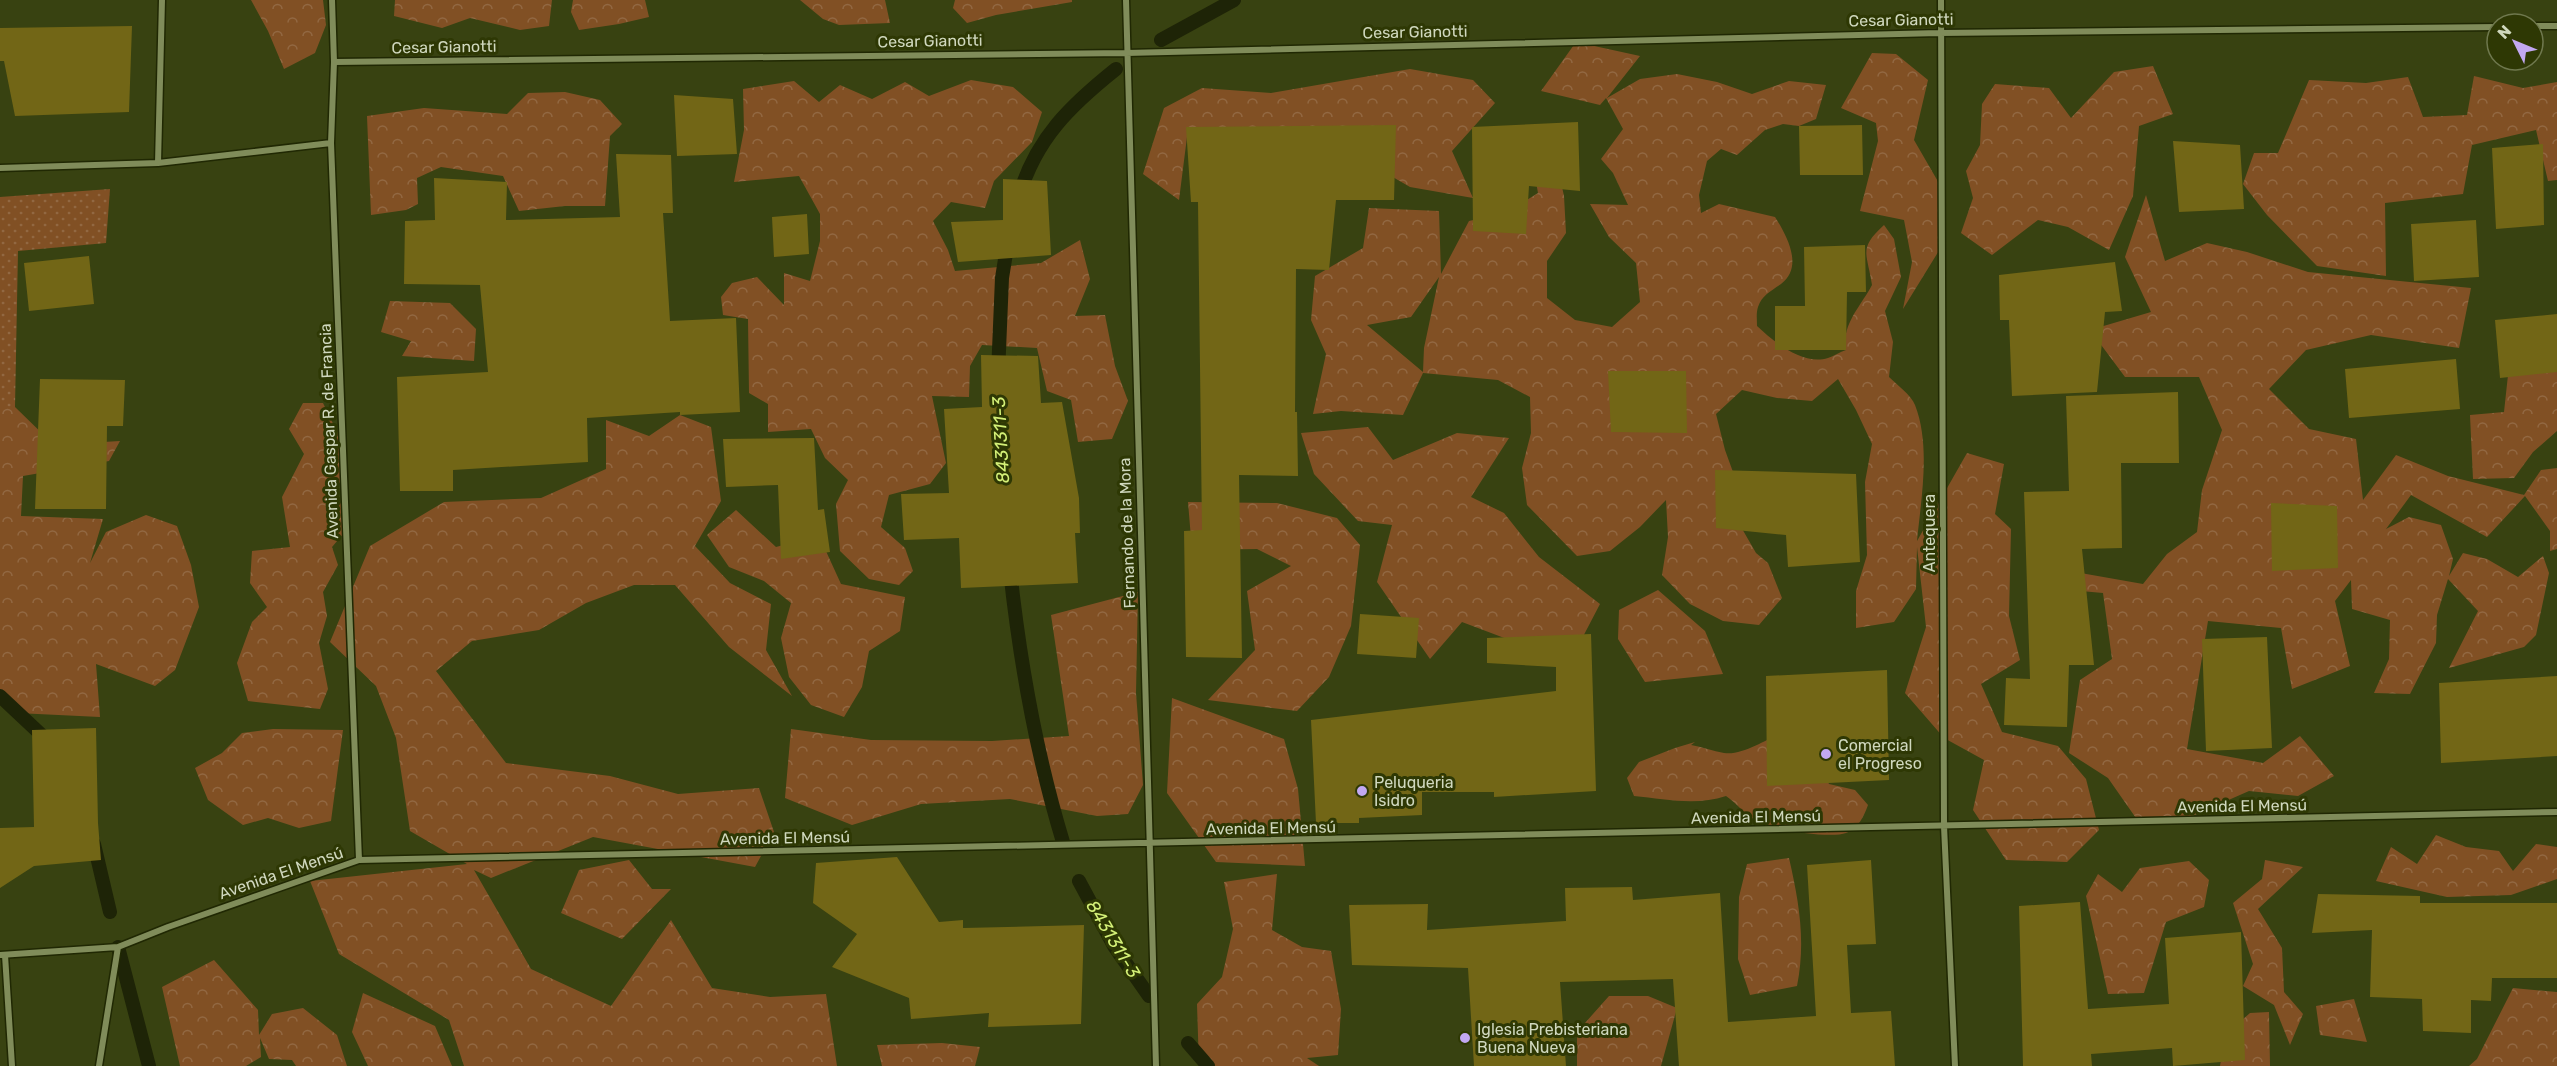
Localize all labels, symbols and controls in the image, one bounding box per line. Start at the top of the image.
street label: Cesar Gianotti [1848,10,1954,30]
north arrow [2485,12,2545,72]
text: N [2494,21,2515,43]
street label: Cesar Gianotti [1362,22,1468,42]
street label: Cesar Gianotti [877,31,983,51]
street label: Cesar Gianotti [391,37,497,57]
street label: Avenida Gaspar R. de Francia [316,323,342,539]
water label: 8431311-3 [988,395,1014,484]
street label: Fernando de la Mora [1115,457,1139,609]
street label: Antequera [1920,494,1939,572]
place label: Comercial el Progreso [1838,736,1922,773]
marker: Comercial el Progreso [1819,747,1833,761]
place label: Peluqueria Isidro [1374,773,1454,810]
marker: Peluqueria Isidro [1355,784,1369,798]
street label: Avenida El Mensú [2177,795,2307,817]
street label: Avenida El Mensú [1691,806,1821,828]
street label: Avenida El Mensú [1206,817,1336,839]
street label: Avenida El Mensú [720,827,850,849]
street label: Avenida El Mensú [216,843,346,903]
water label: 8431311-3 [1081,896,1145,983]
place label: Iglesia Prebisteriana Buena Nueva [1477,1020,1628,1057]
marker: Iglesia Prebisteriana Buena Nueva [1458,1031,1472,1045]

